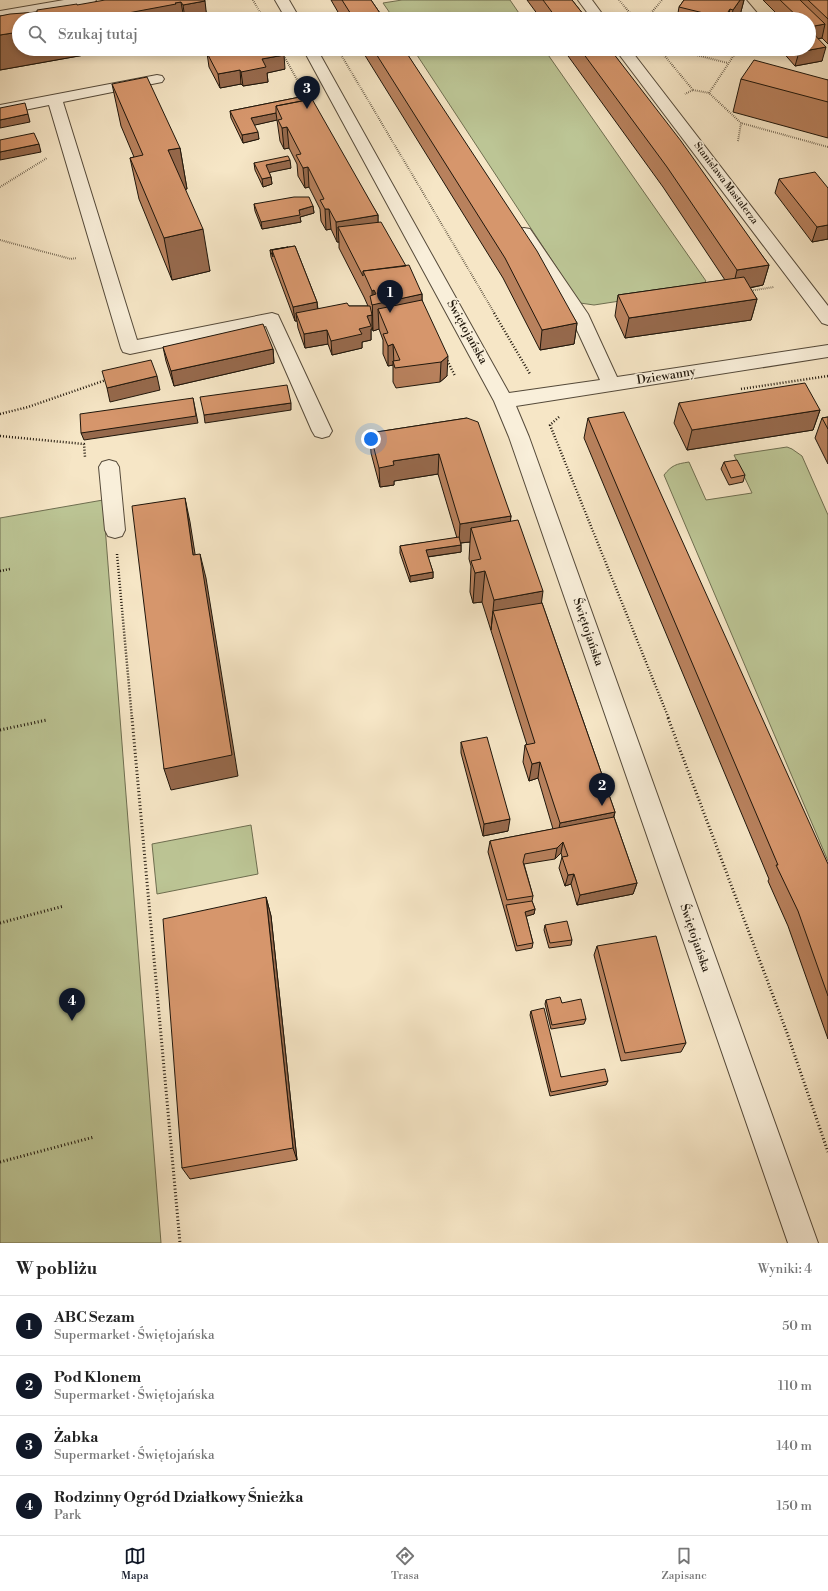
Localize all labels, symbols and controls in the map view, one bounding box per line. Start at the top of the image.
search box [12,12,816,56]
icon: search [26,23,48,45]
text: Szukaj tutaj [58,25,138,44]
pin: 3 [294,76,320,109]
street label: Stanisława Mastalerza [691,140,761,227]
pin: 1 [377,280,403,313]
street label: Świętojańska [443,296,493,367]
street label: Dziewanny [635,364,697,388]
your location [361,429,381,449]
street label: Świętojańska [569,595,609,669]
pin: 2 [589,773,615,806]
street label: Świętojańska [676,901,716,975]
pin: 4 [59,988,85,1021]
text: W pobliżu [16,1258,97,1280]
text: Wyniki: 4 [758,1261,812,1277]
text: ABC Sezam [54,1308,135,1327]
text: 1 [26,1318,32,1334]
text: 50 m [782,1318,812,1334]
text: Supermarket · Świętojańska [54,1327,215,1343]
text: Pod Klonem [54,1368,141,1387]
text: 2 [25,1378,33,1394]
text: 110 m [778,1378,812,1394]
text: Supermarket · Świętojańska [54,1387,215,1403]
text: Żabka [54,1428,98,1447]
text: 3 [25,1438,33,1454]
text: 140 m [776,1438,812,1454]
text: Supermarket · Świętojańska [54,1447,215,1463]
text: Rodzinny Ogród Działkowy Śnieżka [54,1488,303,1507]
text: 4 [25,1498,33,1514]
text: 150 m [777,1498,812,1514]
text: Park [54,1507,81,1523]
tab: Mapa [121,1545,148,1583]
tab: Trasa [391,1545,419,1583]
tab: Zapisane [661,1545,707,1583]

